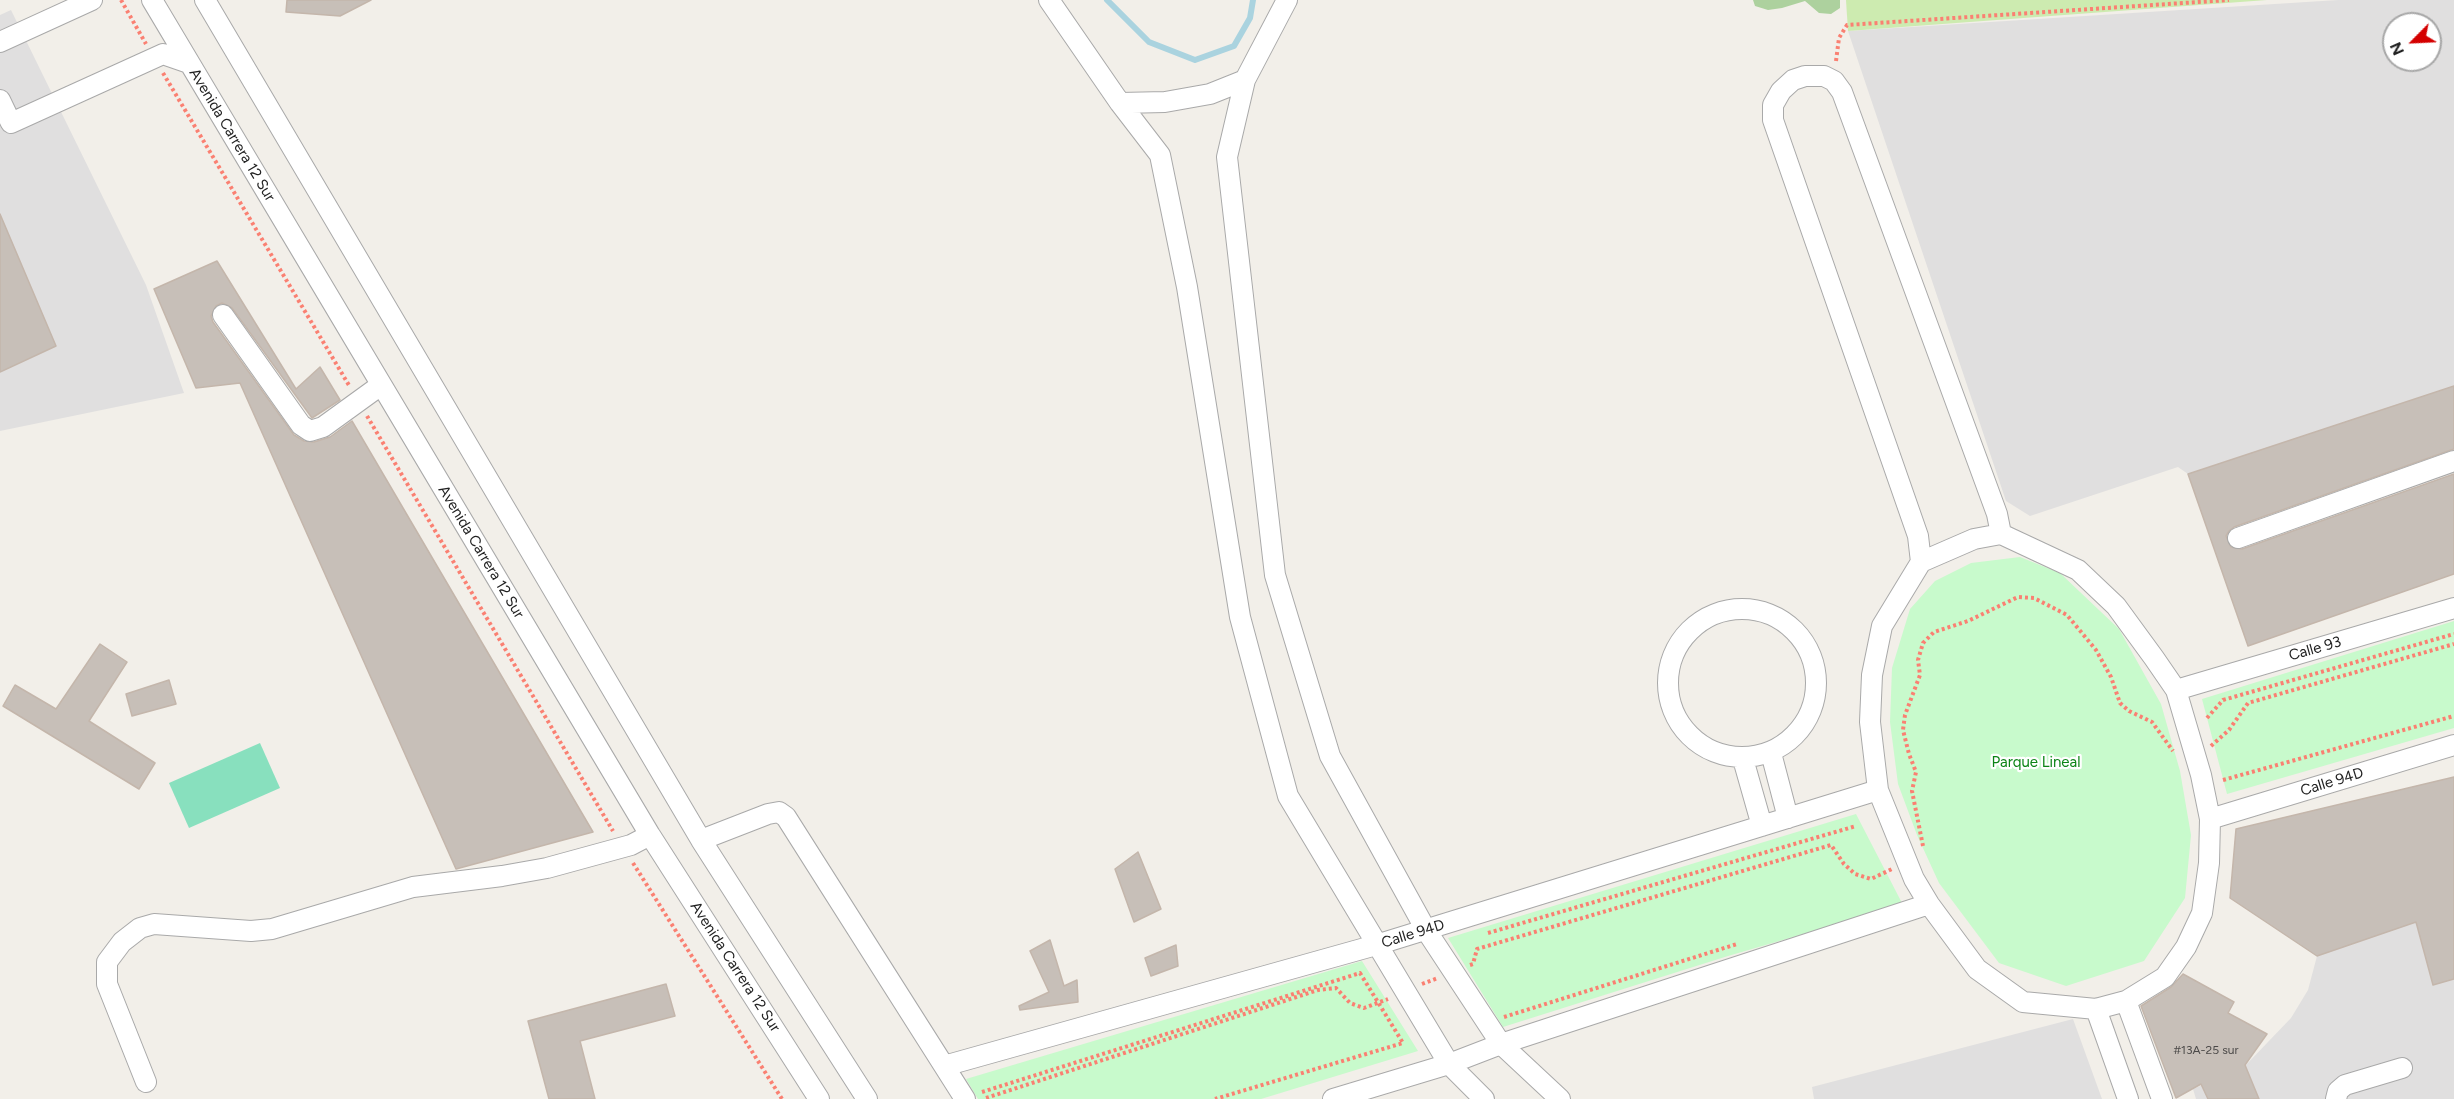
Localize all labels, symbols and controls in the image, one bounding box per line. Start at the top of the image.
north arrow [2382,12,2442,72]
text: N [2386,39,2408,58]
street label: Avenida Carrera 12 Sur [185,65,279,205]
street label: Avenida Carrera 12 Sur [434,482,528,622]
street label: Calle 93 [2287,633,2343,665]
park label: Parque Lineal [1992,754,2080,772]
street label: Calle 94D [2298,764,2366,800]
street label: Avenida Carrera 12 Sur [686,898,784,1036]
street label: Calle 94D [1379,916,1447,952]
house number: #13A-25 sur [2173,1043,2239,1057]

